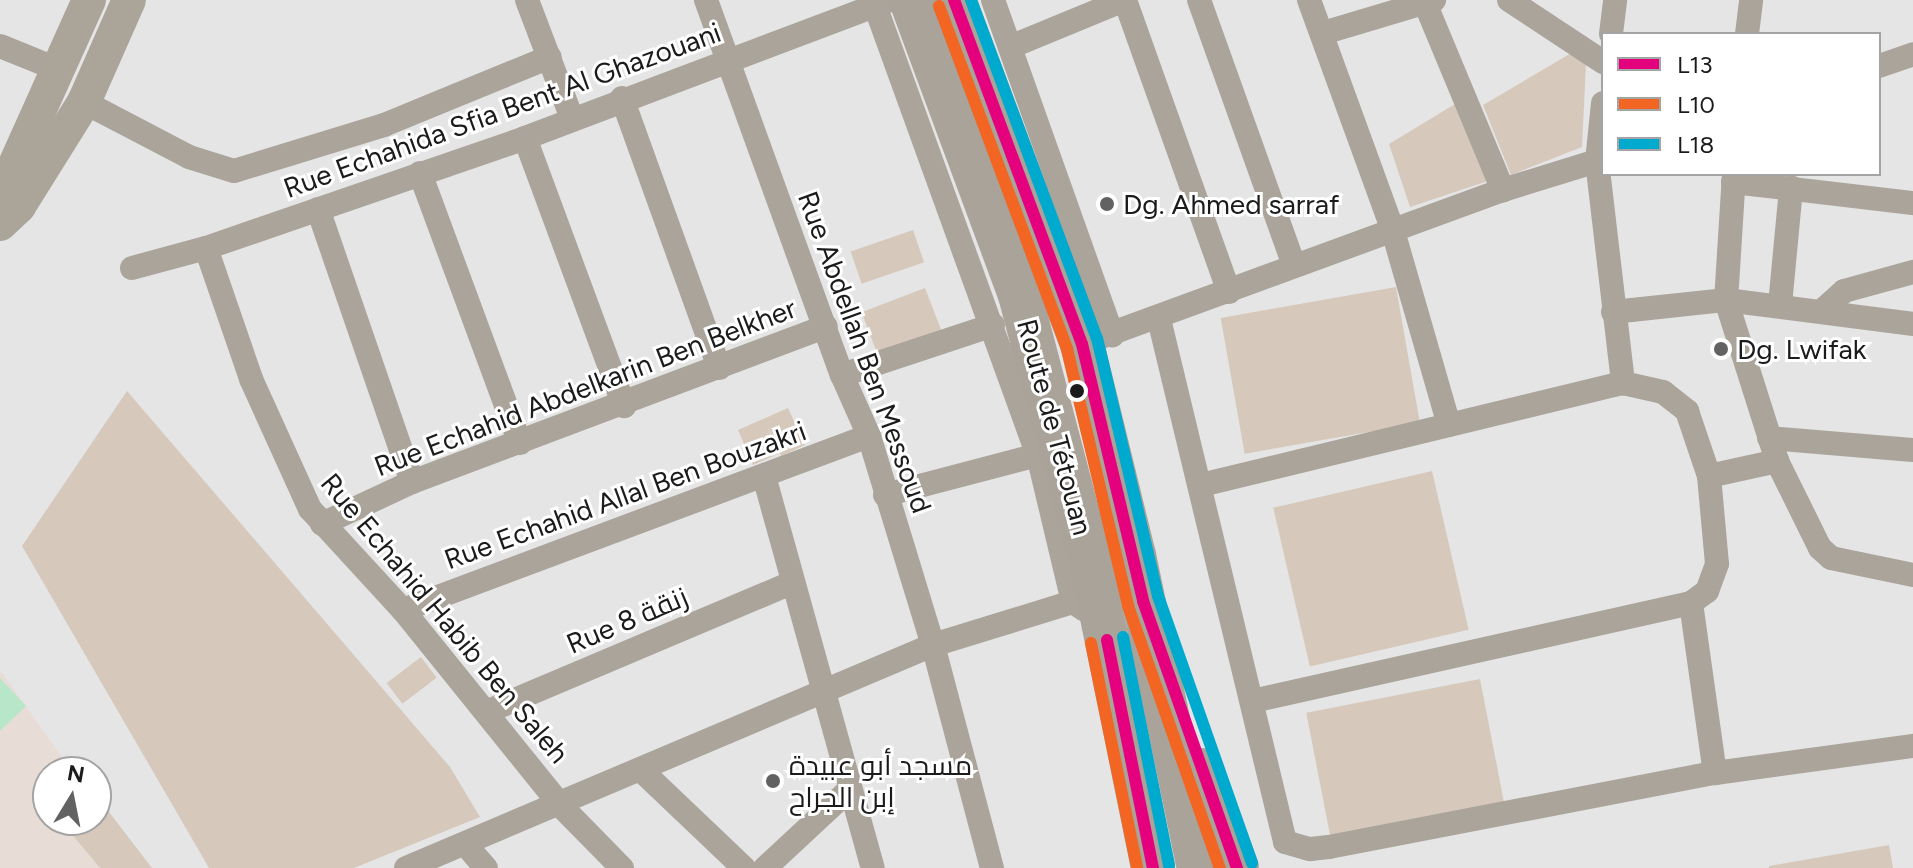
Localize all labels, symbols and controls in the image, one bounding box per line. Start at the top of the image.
street label: Rue Echahida Sfia Bent Al Ghazouani [279,15,725,205]
legend [1601,32,1881,176]
text: L13 [1677,50,1712,79]
text: L10 [1677,90,1715,119]
text: L18 [1677,130,1714,159]
street label: Rue Abdellah Ben Messoud [791,187,939,517]
place label: Dg. Ahmed sarraf [1123,187,1339,221]
marker: Dg. Ahmed sarraf [1098,195,1116,213]
street label: Rue Echahid Abdelkarin Ben Belkher [369,291,801,483]
street label: Route de Tétouan [1010,315,1100,539]
place label: Dg. Lwifak [1737,332,1866,366]
marker: Dg. Lwifak [1712,340,1730,358]
unlabelled marker [1069,383,1085,399]
street label: Rue Echahid Allal Ben Bouzakri [440,414,810,576]
street label: Rue Echahid Habib Ben Saleh [314,466,576,770]
street label: Rue 8 زنقة [561,579,693,661]
place label: مسجد أبو عبيدة إبن الجراح [789,748,972,814]
north arrow [32,756,112,836]
text: N [65,759,87,789]
marker: مسجد أبو عبيدة إبن الجراح [764,772,782,790]

